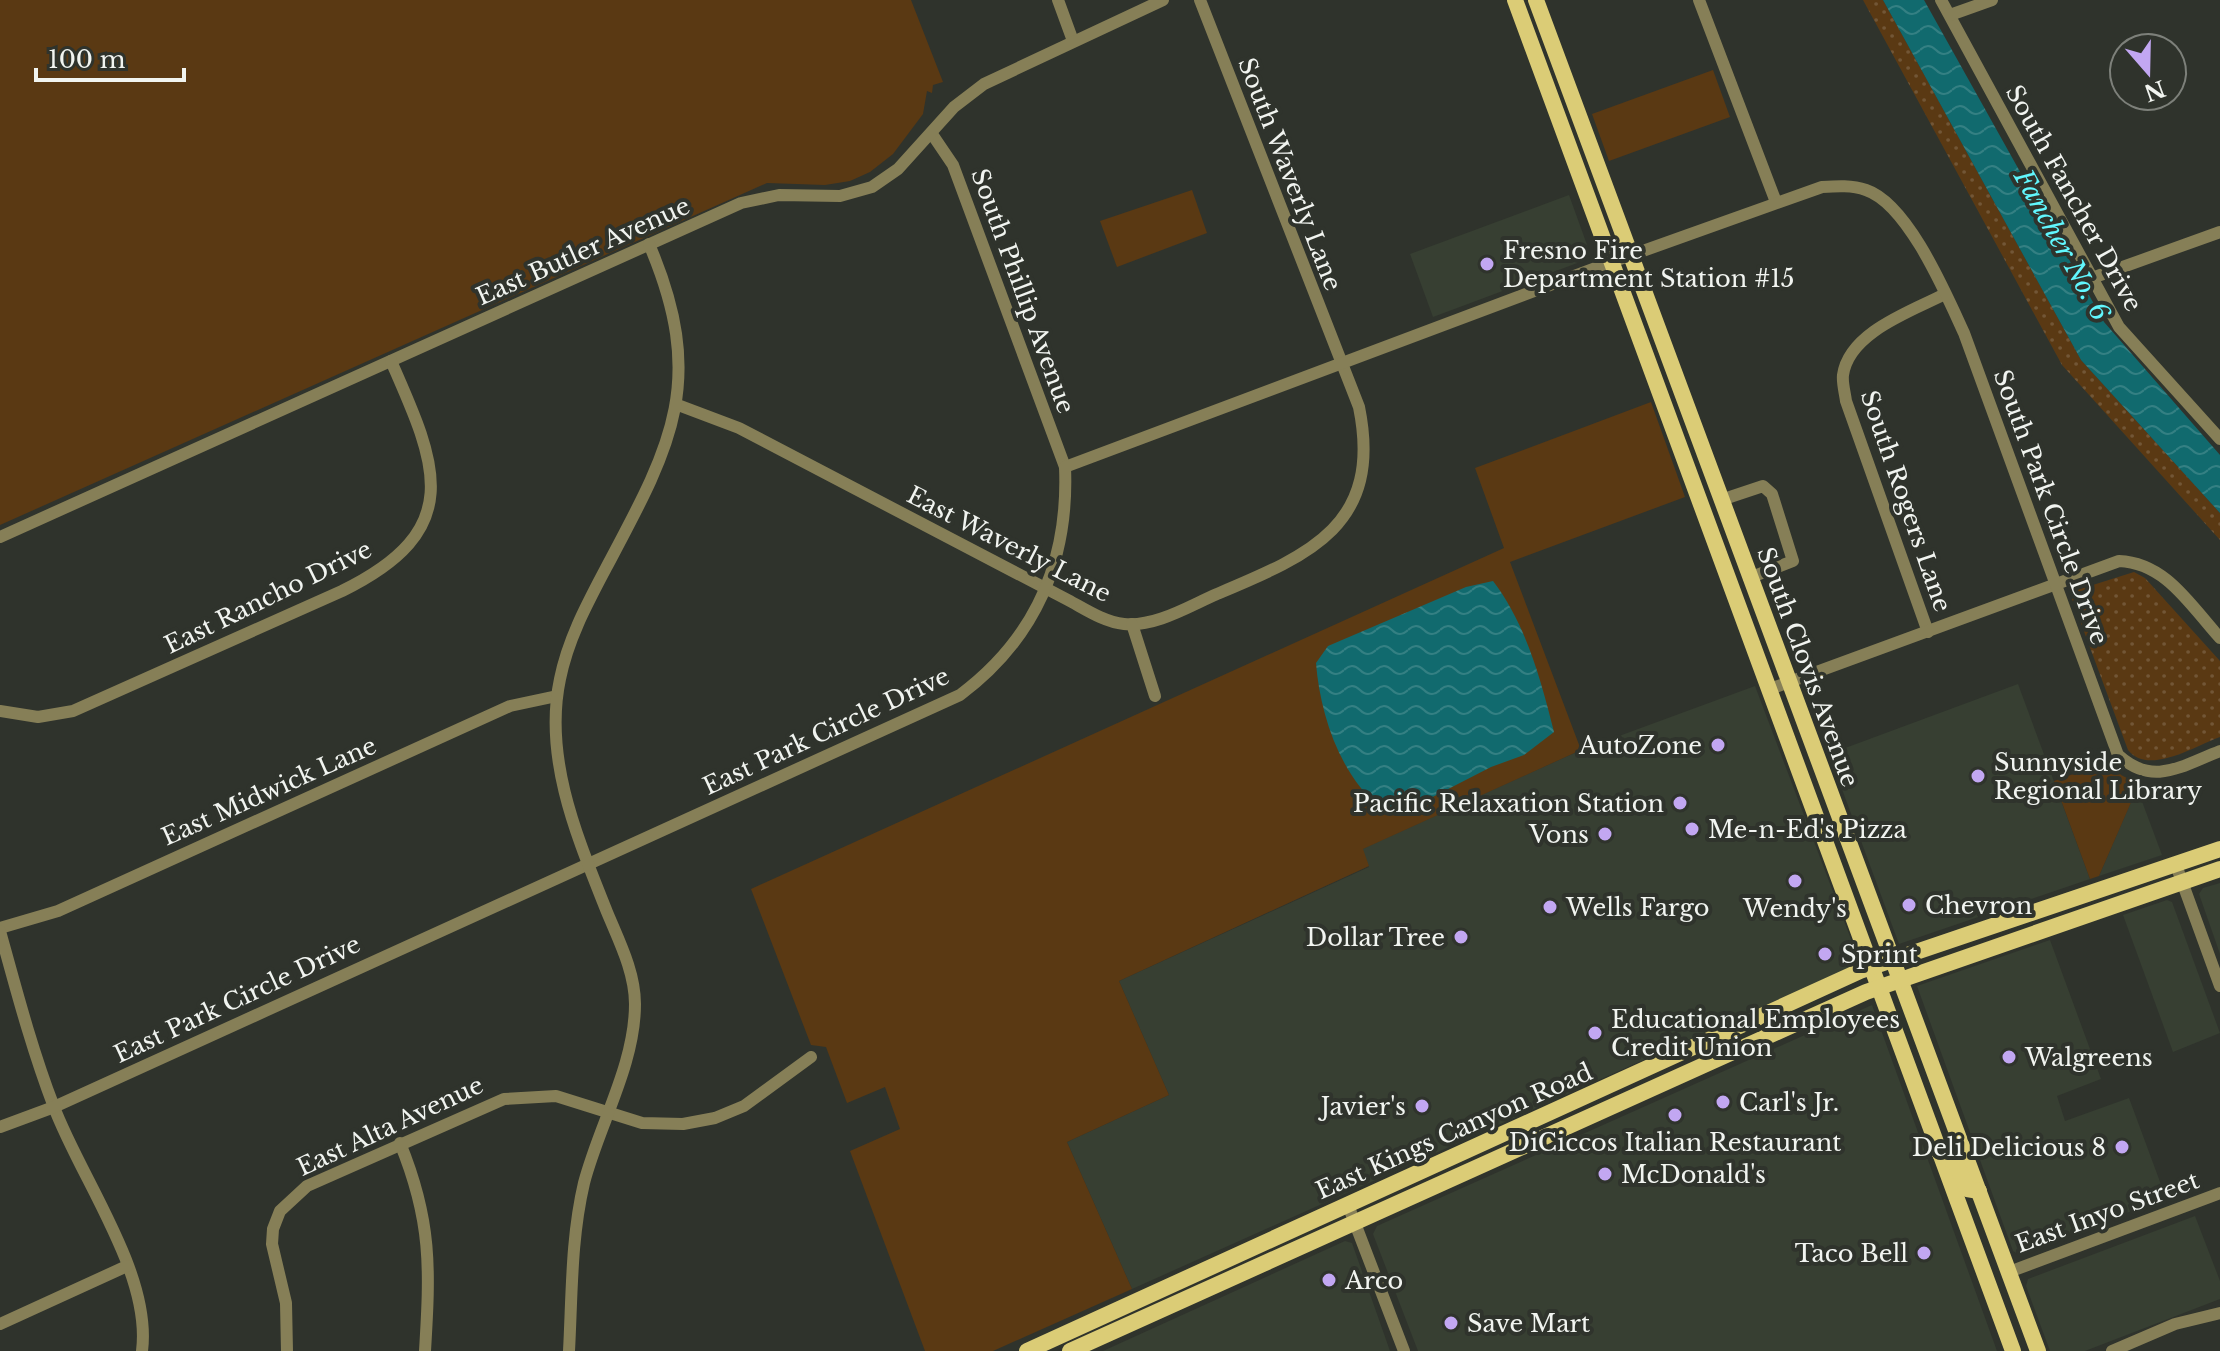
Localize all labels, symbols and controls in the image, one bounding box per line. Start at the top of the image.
scale bar [36,32,184,82]
north arrow [2108,32,2188,112]
text: 100 m [48,45,126,74]
street label: South Waverly Lane [1232,53,1348,295]
text: N [2140,74,2169,107]
street label: South Fancher Drive [2000,80,2148,316]
water label: Fancher No. 6 [2007,163,2117,327]
street label: South Phillip Avenue [965,165,1081,417]
street label: East Butler Avenue [472,191,694,311]
place label: Fresno Fire Department Station #15 [1503,236,1795,293]
marker: Fresno Fire Department Station #15 [1478,255,1496,273]
street label: South Park Circle Drive [1988,366,2114,648]
street label: South Rogers Lane [1854,386,1958,616]
street label: East Waverly Lane [902,480,1116,608]
street label: East Rancho Drive [160,534,376,660]
street label: South Clovis Avenue [1751,543,1865,791]
street label: East Park Circle Drive [698,661,954,801]
street label: East Midwick Lane [157,731,381,851]
place label: AutoZone [1578,731,1702,760]
marker: AutoZone [1709,736,1727,754]
place label: Sunnyside Regional Library [1994,748,2203,805]
marker: Sunnyside Regional Library [1969,767,1987,785]
place label: Pacific Relaxation Station [1353,789,1664,818]
marker: Pacific Relaxation Station [1671,794,1689,812]
place label: Me-n-Ed's Pizza [1708,815,1907,844]
place label: Vons [1528,820,1589,849]
marker: Me-n-Ed's Pizza [1683,820,1701,838]
marker: Vons [1596,825,1614,843]
marker: Wendy's [1786,872,1804,890]
place label: Chevron [1925,891,2032,920]
place label: Wells Fargo [1565,893,1709,922]
place label: Wendy's [1742,894,1847,923]
marker: Chevron [1900,896,1918,914]
marker: Wells Fargo [1541,898,1559,916]
place label: Dollar Tree [1306,923,1445,952]
marker: Dollar Tree [1452,928,1470,946]
street label: East Park Circle Drive [109,929,365,1069]
place label: Sprint [1841,940,1918,969]
marker: Sprint [1816,945,1834,963]
place label: Educational Employees Credit Union [1611,1005,1900,1062]
marker: Educational Employees Credit Union [1586,1024,1604,1042]
place label: Walgreens [2024,1043,2153,1072]
marker: Walgreens [2000,1048,2018,1066]
street label: East Kings Canyon Road [1311,1057,1597,1205]
street label: East Alta Avenue [292,1070,488,1182]
place label: Carl's Jr. [1739,1088,1839,1117]
place label: Javier's [1318,1092,1406,1121]
marker: Carl's Jr. [1714,1093,1732,1111]
marker: Javier's [1413,1097,1431,1115]
marker: DiCiccos Italian Restaurant [1666,1106,1684,1124]
place label: DiCiccos Italian Restaurant [1509,1128,1841,1157]
place label: Deli Delicious 8 [1912,1133,2106,1162]
marker: Deli Delicious 8 [2113,1138,2131,1156]
place label: McDonald's [1621,1160,1766,1189]
marker: McDonald's [1596,1165,1614,1183]
street label: East Inyo Street [2011,1165,2203,1259]
place label: Taco Bell [1795,1239,1908,1268]
marker: Taco Bell [1915,1244,1933,1262]
place label: Arco [1344,1266,1403,1295]
marker: Arco [1320,1271,1338,1289]
place label: Save Mart [1467,1309,1590,1338]
marker: Save Mart [1442,1314,1460,1332]

